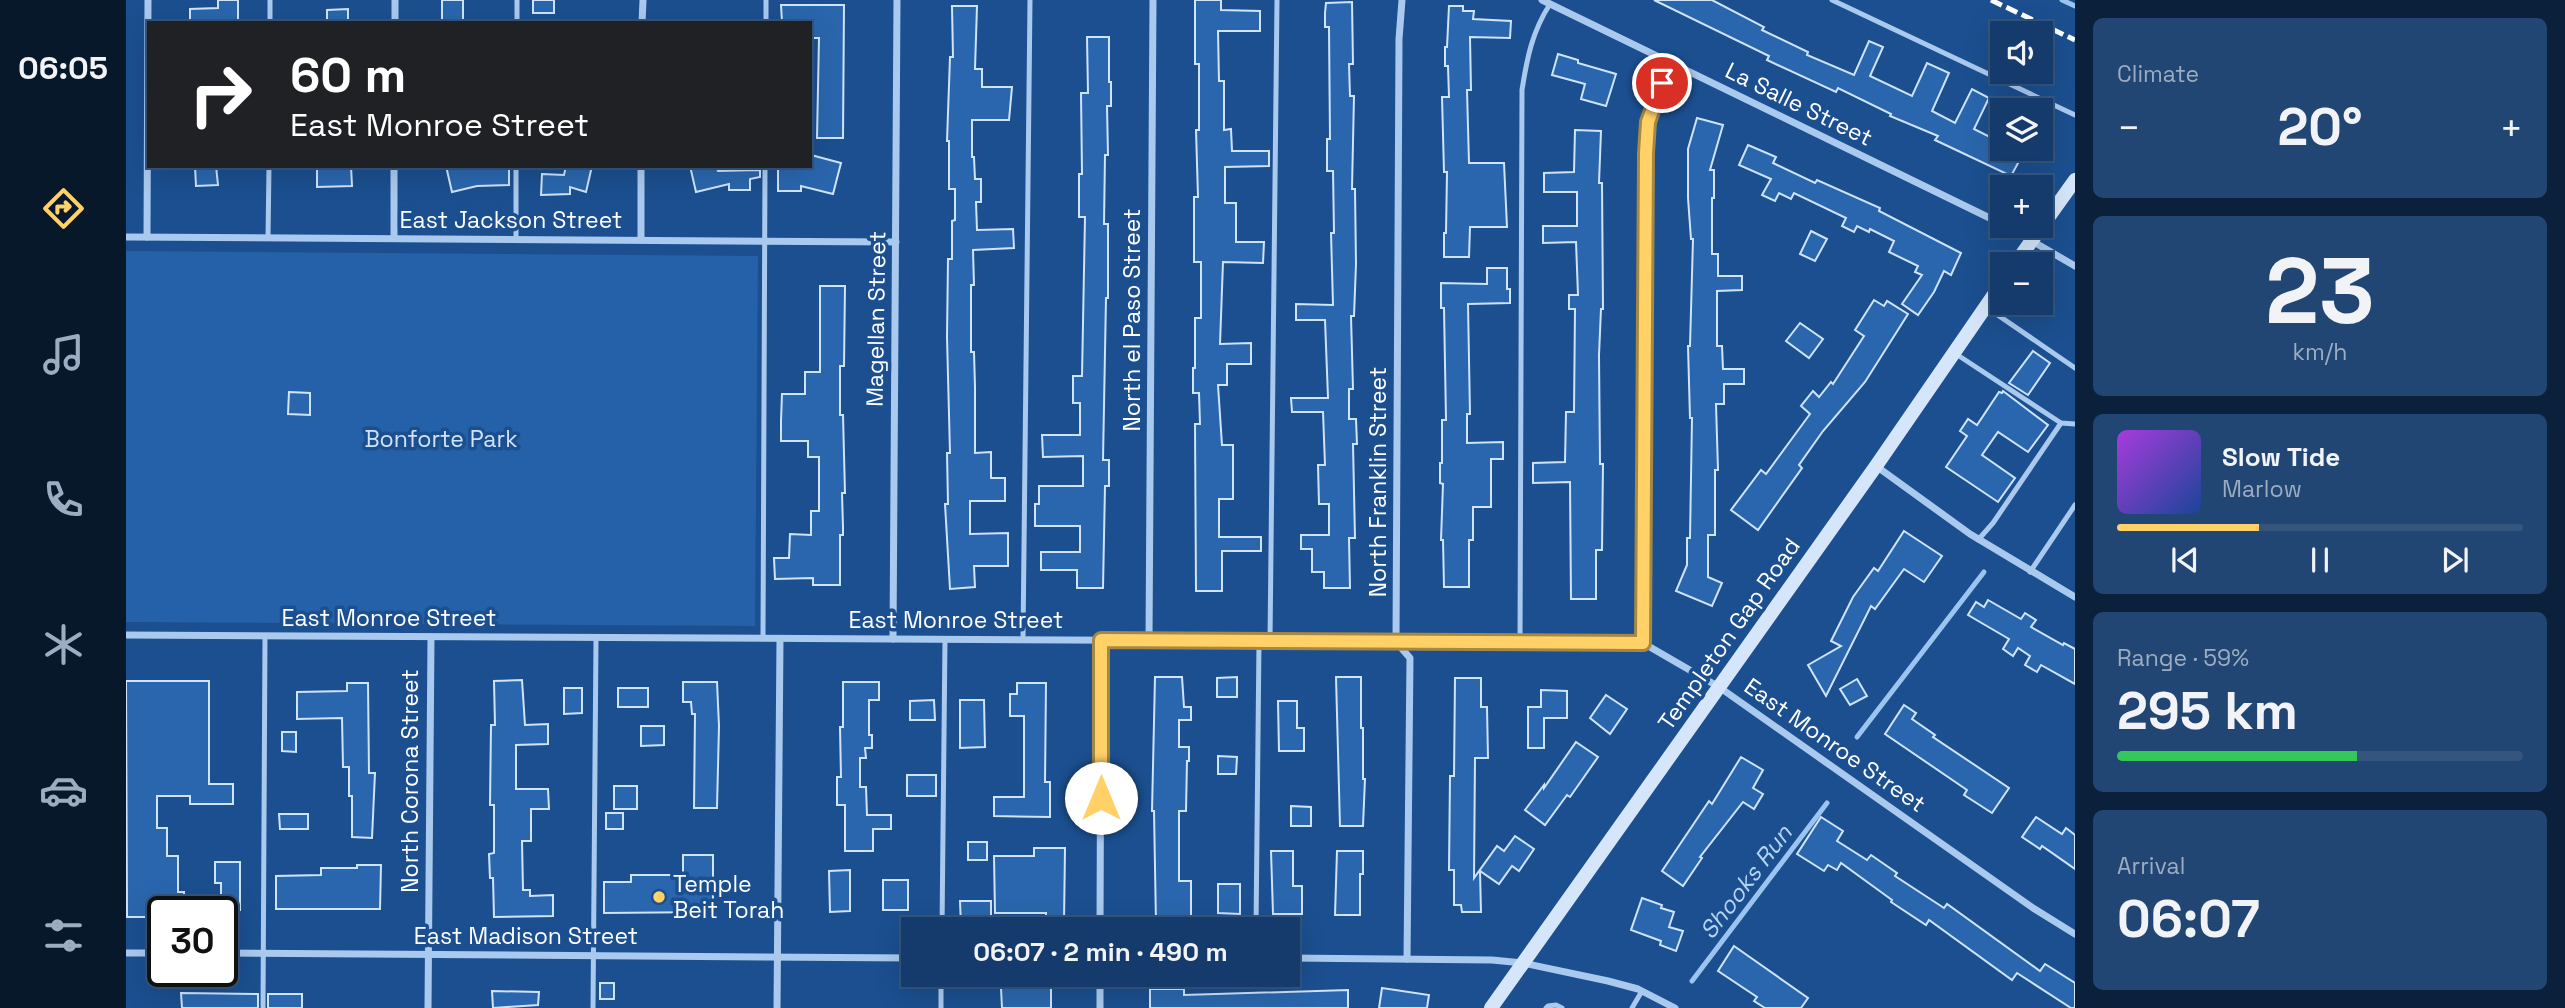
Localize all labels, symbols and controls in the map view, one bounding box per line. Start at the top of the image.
map controls [1990,21,2053,315]
button: sound [1990,21,2053,84]
text: 60 m [290,44,406,106]
text: 06:05 [18,48,108,88]
icon: right [175,49,266,140]
pin [1632,53,1692,113]
street label: La Salle Street [1720,55,1878,153]
text: Climate [2117,59,2199,89]
icon: arrive [1643,64,1681,102]
text: 20° [2277,94,2363,160]
button: layers [1990,98,2053,161]
text: − [2117,104,2141,152]
text: + [2499,104,2523,152]
text: East Monroe Street [290,105,589,145]
button: + [1990,175,2053,238]
icon: directions [39,184,88,233]
street label: East Jackson Street [400,205,622,235]
street label: North el Paso Street [1117,208,1147,432]
street label: Magellan Street [859,231,893,407]
text: 23 [2265,233,2375,350]
button: − [1990,252,2053,315]
icon: music [39,330,88,379]
text: km/h [2293,337,2347,367]
street label: North Franklin Street [1363,367,1393,597]
park label: Bonforte Park [364,424,518,454]
text: Slow Tide [2222,440,2340,474]
text: Marlow [2222,474,2302,504]
icon: phone [39,475,88,524]
street label: Templeton Gap Road [1651,532,1807,736]
icon: previous [2166,541,2204,579]
icon: pause [2301,541,2339,579]
icon: next [2436,541,2474,579]
street label: East Monroe Street [282,603,496,633]
street label: East Monroe Street [849,605,1063,635]
icon: climate [39,620,88,669]
text: Range · 59% [2117,643,2249,673]
street label: North Corona Street [395,669,425,893]
street label: East Monroe Street [1738,671,1932,819]
text: 295 km [2117,678,2298,744]
position arrow [1064,761,1138,835]
icon: car [39,766,88,815]
water label: Shooks Run [1693,817,1799,945]
text: Arrival [2117,851,2185,881]
place label: Temple Beit Torah [673,869,784,925]
text: 06:07 [2117,886,2260,952]
marker: Temple Beit Torah [651,889,667,905]
speed limit sign: 30 [147,896,238,987]
icon: filters [39,911,88,960]
street label: East Madison Street [414,921,638,951]
text: 06:07 · 2 min · 490 m [973,935,1228,969]

